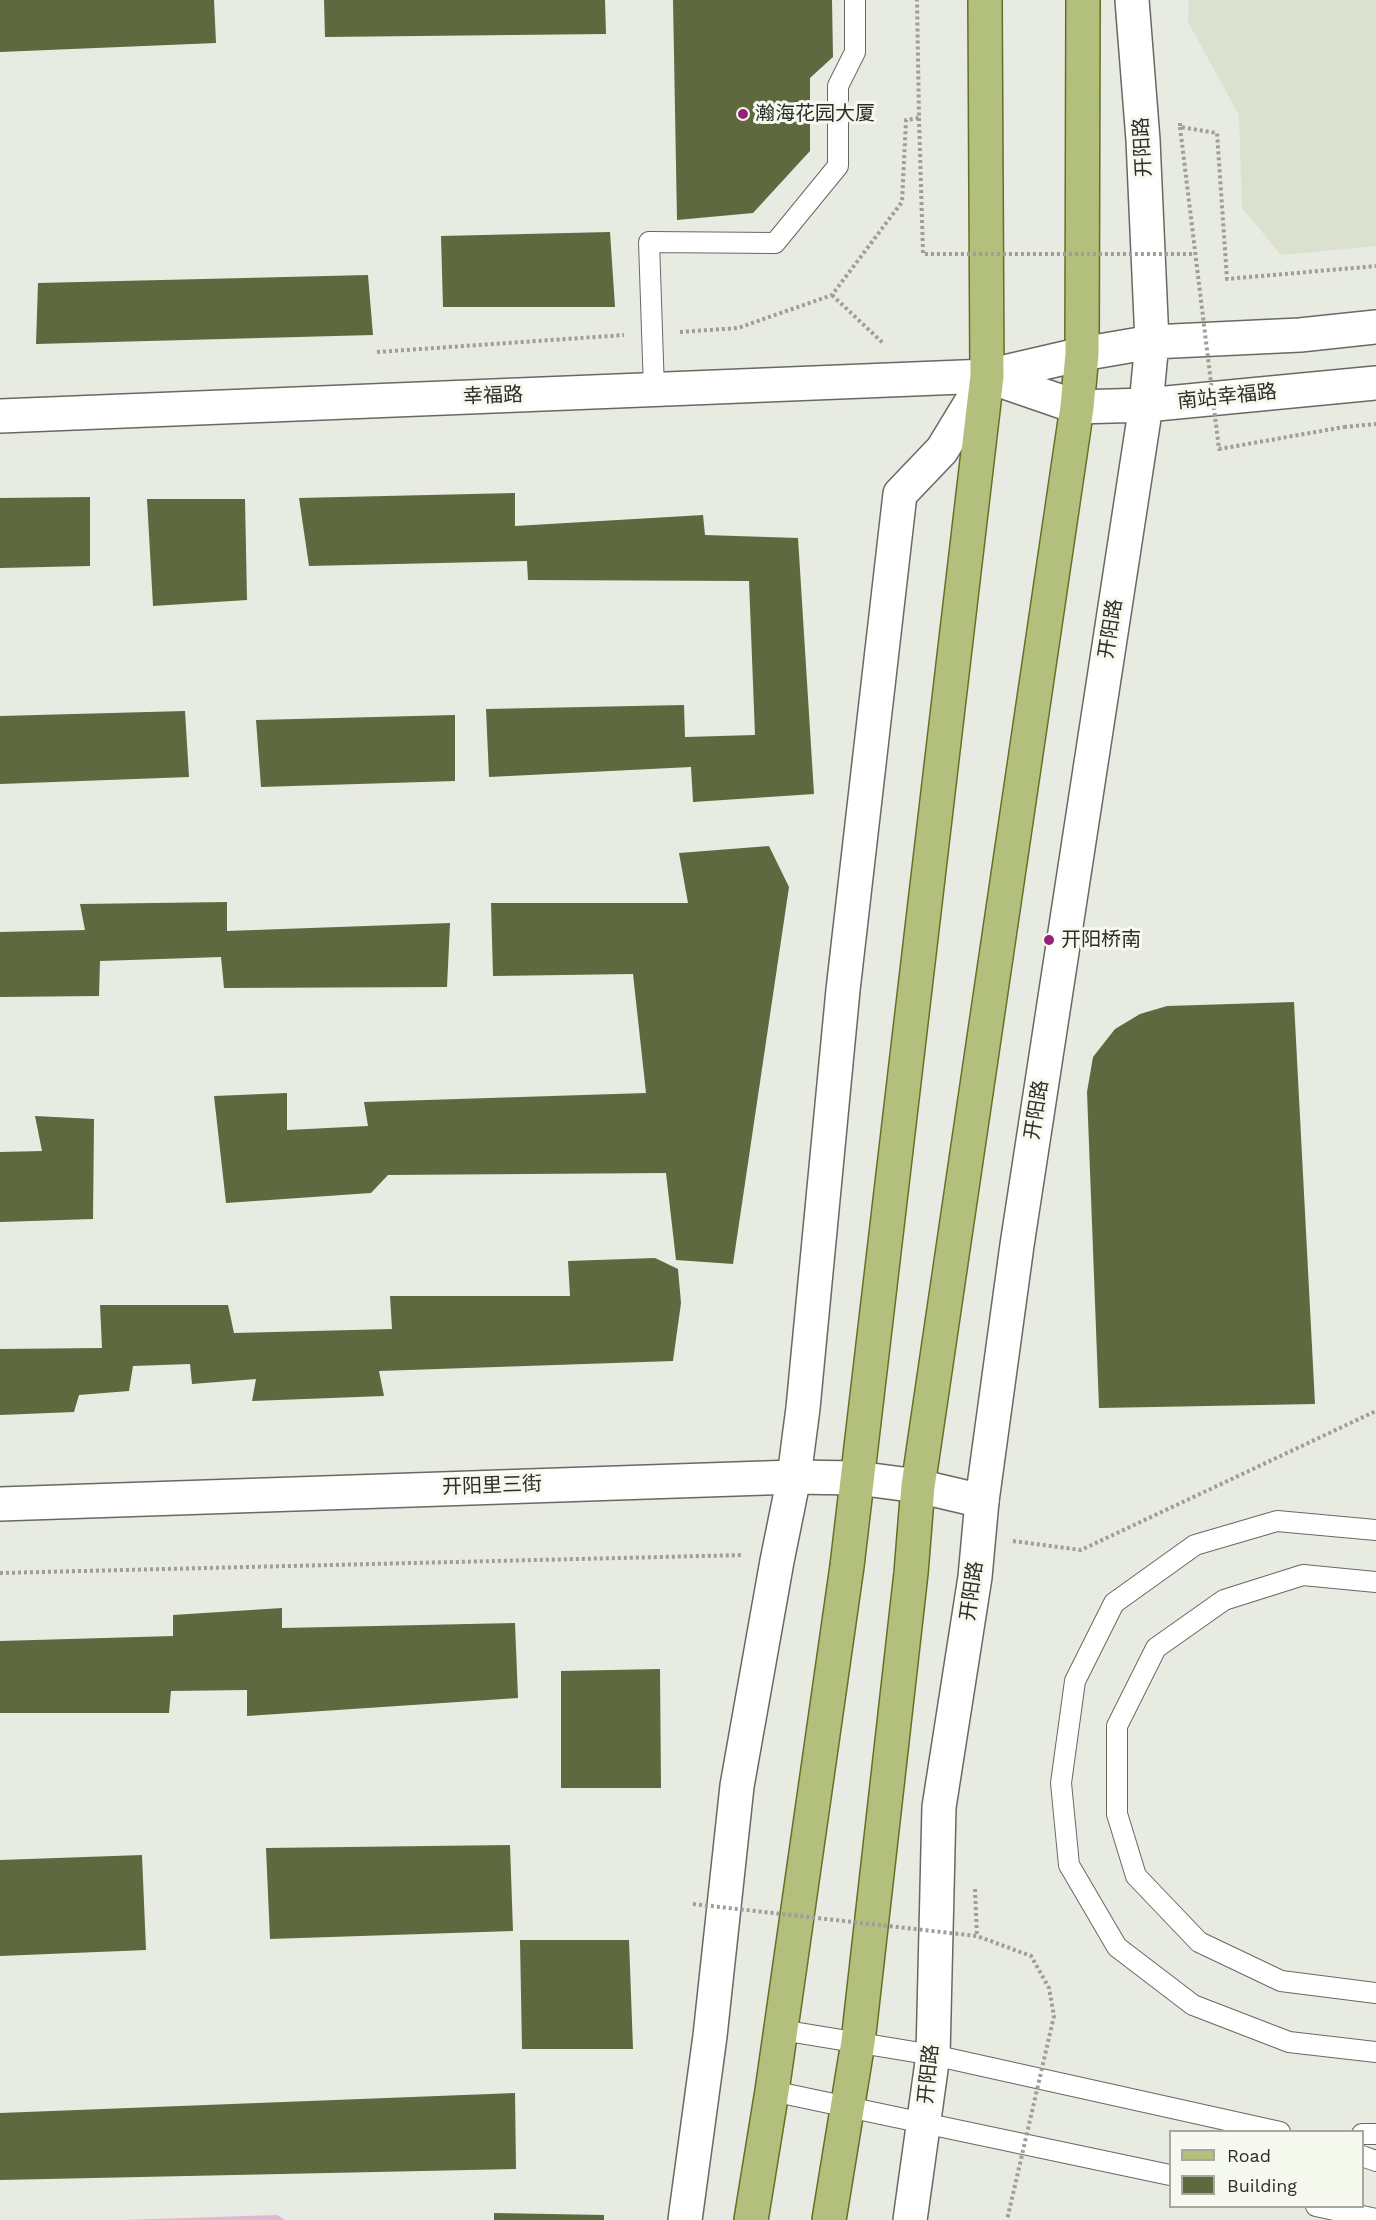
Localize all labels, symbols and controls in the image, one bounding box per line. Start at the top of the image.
place label: 瀚海花园大厦 [755,102,875,126]
marker: 瀚海花园大厦 [736,107,750,121]
street label: 开阳路 [1129,116,1157,178]
street label: 南站幸福路 [1176,380,1278,414]
street label: 幸福路 [463,383,523,409]
street label: 开阳路 [1094,597,1128,661]
place label: 开阳桥南 [1061,928,1141,952]
marker: 开阳桥南 [1042,933,1056,947]
street label: 开阳路 [1020,1078,1054,1142]
street label: 开阳里三街 [442,1472,542,1500]
street label: 开阳路 [956,1560,988,1622]
street label: 开阳路 [914,2043,944,2105]
legend [1169,2130,1364,2208]
text: Road [1227,2145,1271,2166]
text: Building [1227,2175,1297,2196]

